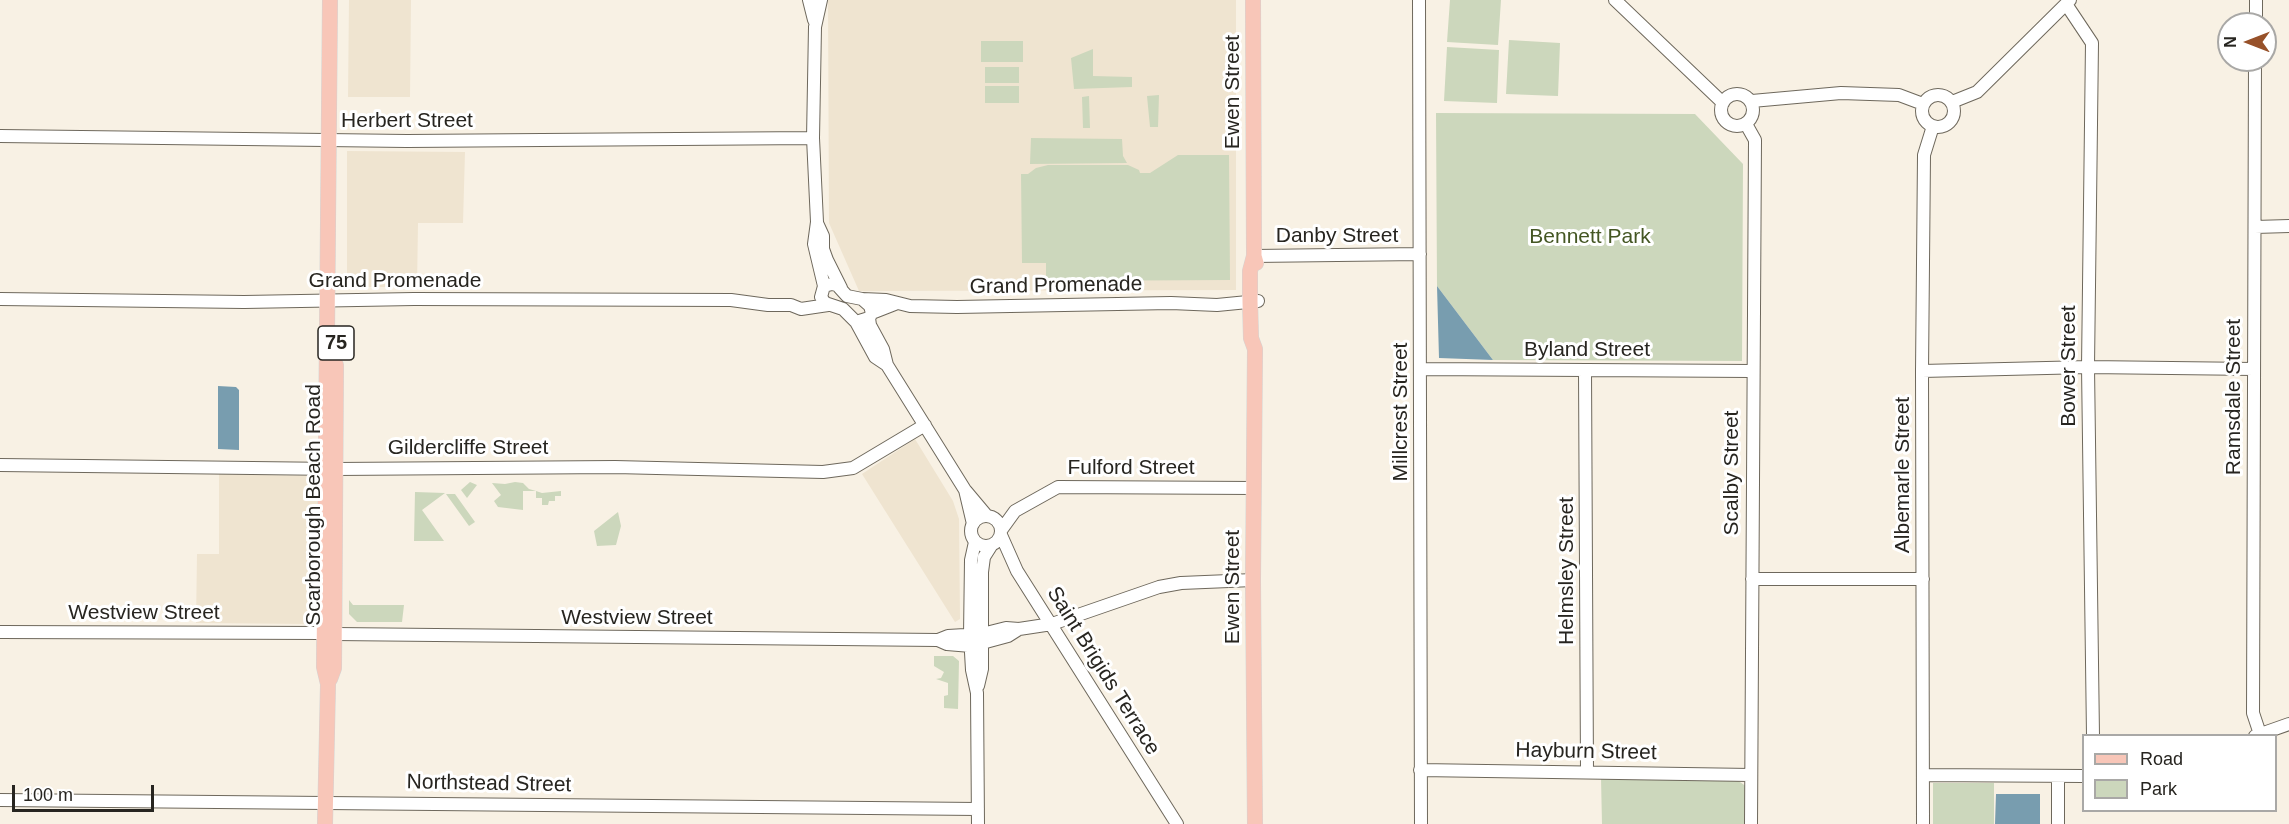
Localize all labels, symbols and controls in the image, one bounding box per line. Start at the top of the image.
north arrow [2217,12,2277,72]
street label: Ewen Street [1220,35,1246,149]
text: N [2222,36,2239,48]
street label: Herbert Street [341,108,473,134]
street label: Danby Street [1276,223,1398,249]
park label: Bennett Park [1529,224,1651,250]
street label: Grand Promenade [309,268,481,294]
street label: Grand Promenade [969,272,1143,300]
street label: Bower Street [2056,305,2082,427]
street label: Ramsdale Street [2221,319,2247,475]
road number: 75 [318,326,354,360]
street label: Byland Street [1524,337,1650,363]
street label: Millcrest Street [1388,343,1414,481]
street label: Scarborough Beach Road [301,384,327,626]
street label: Albemarle Street [1890,397,1916,553]
street label: Scalby Street [1719,411,1745,535]
street label: Gildercliffe Street [388,435,548,461]
street label: Fulford Street [1067,455,1195,481]
street label: Helmsley Street [1554,497,1580,645]
street label: Ewen Street [1220,530,1246,644]
street label: Saint Brigids Terrace [1041,582,1165,760]
street label: Westview Street [68,600,220,626]
street label: Westview Street [561,605,713,631]
legend [2082,734,2277,812]
street label: Hayburn Street [1515,738,1657,766]
text: Road [2140,749,2183,769]
street label: Northstead Street [406,770,572,798]
scale bar [15,773,158,811]
text: Park [2140,779,2177,799]
text: 100 m [23,785,73,805]

